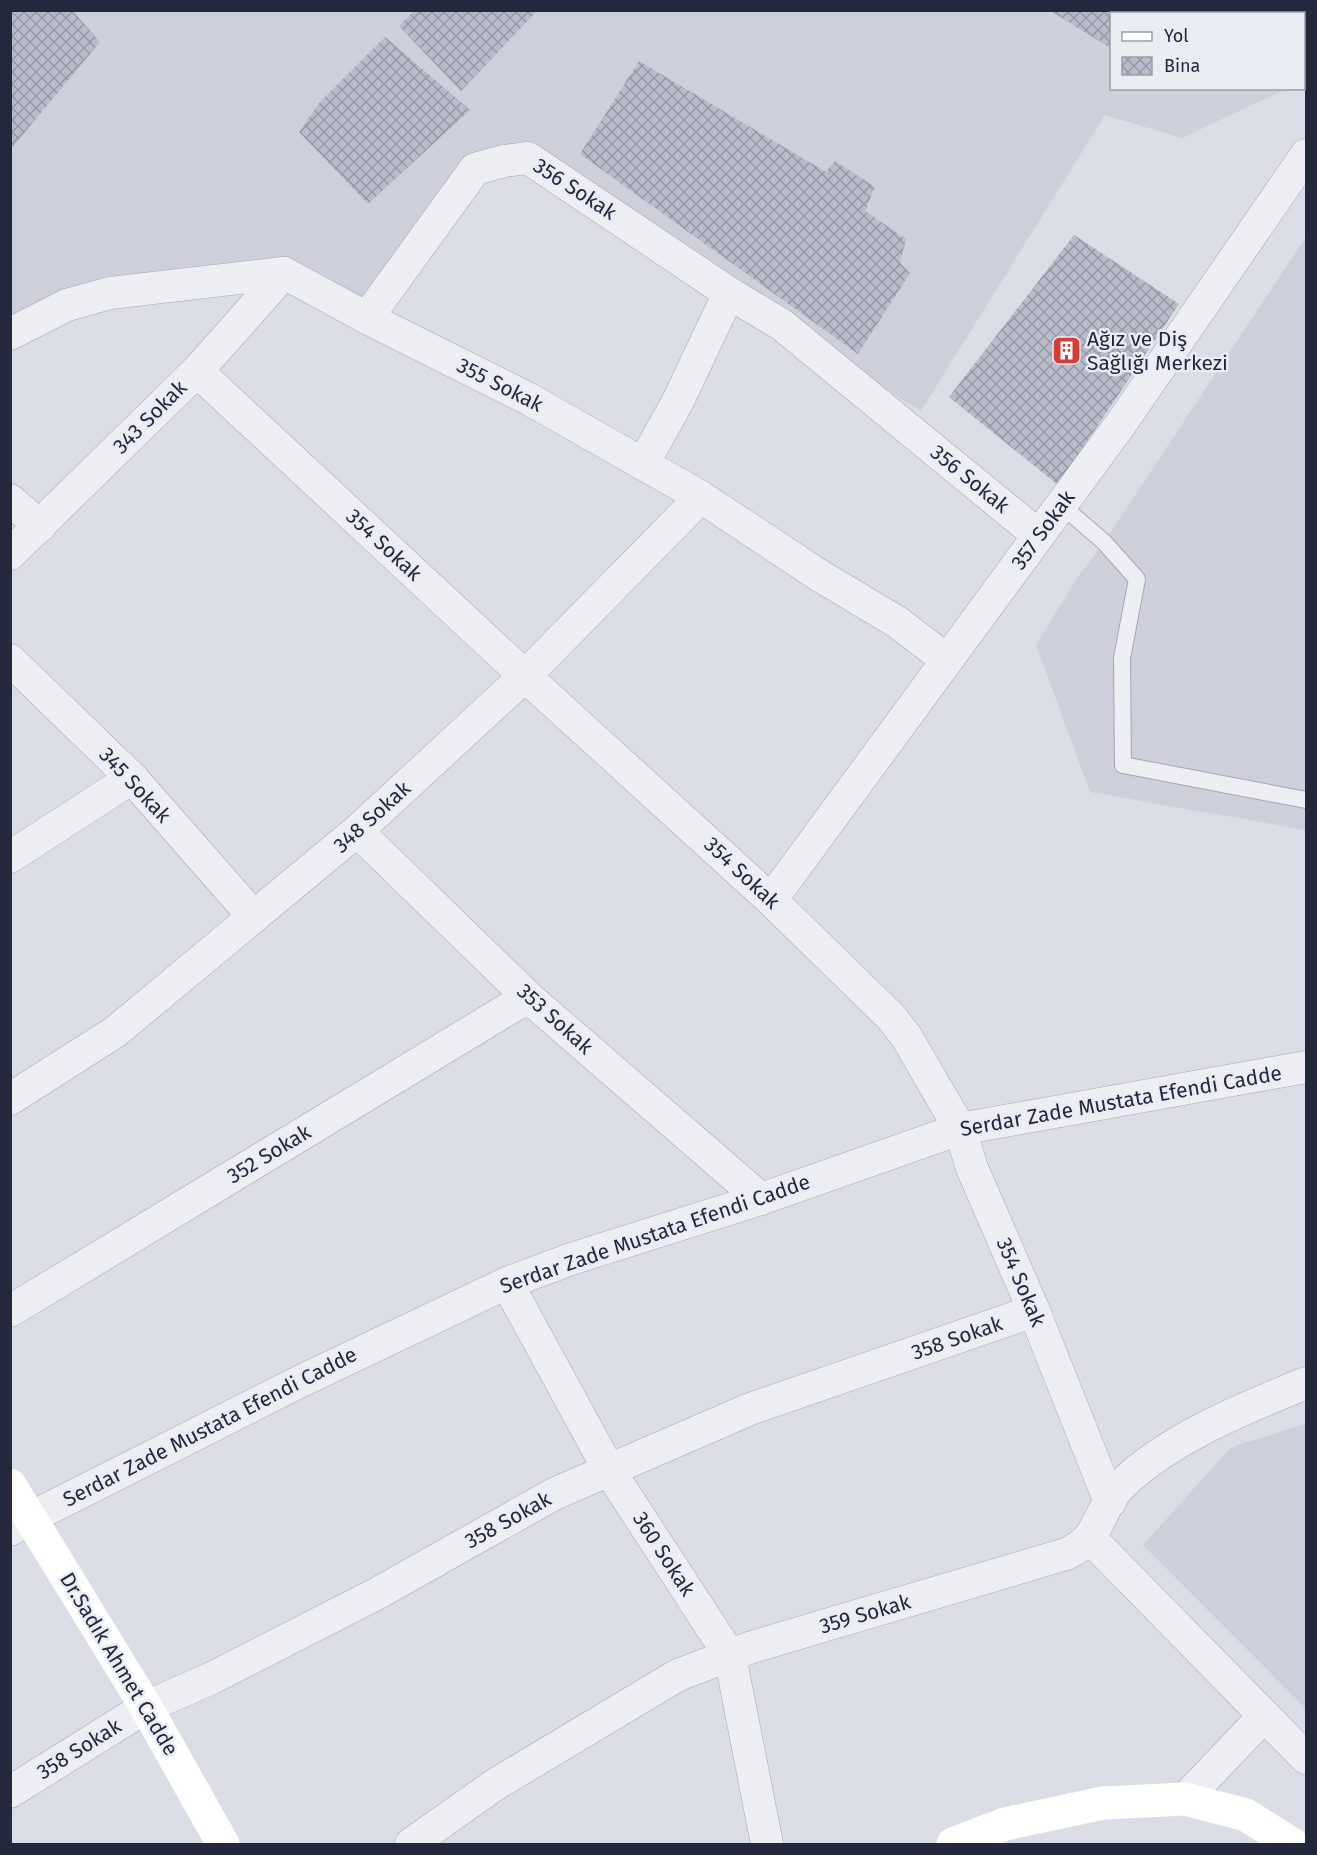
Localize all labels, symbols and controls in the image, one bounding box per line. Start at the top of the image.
legend [1110,12,1305,90]
text: Yol [1164,25,1189,47]
text: Bina [1164,55,1200,77]
street label: 356 Sokak [528,152,622,226]
place label: Ağız ve Diş Sağlığı Merkezi [1087,326,1228,376]
building icon: Ağız ve Diş Sağlığı Merkezi [1050,335,1082,367]
street label: 355 Sokak [453,352,548,418]
street label: 343 Sokak [108,375,192,459]
street label: 356 Sokak [925,439,1015,519]
street label: 357 Sokak [1006,485,1081,575]
street label: 354 Sokak [341,503,427,587]
street label: 345 Sokak [94,742,177,828]
street label: 348 Sokak [328,775,416,858]
street label: 354 Sokak [699,831,785,915]
street label: 353 Sokak [512,978,599,1060]
street label: Serdar Zade Mustata Efendi Cadde [958,1060,1284,1142]
street label: 352 Sokak [222,1119,316,1189]
street label: Serdar Zade Mustata Efendi Cadde [497,1169,813,1299]
street label: 354 Sokak [991,1234,1051,1331]
street label: 358 Sokak [908,1310,1006,1366]
street label: Serdar Zade Mustata Efendi Cadde [59,1341,361,1513]
street label: 358 Sokak [460,1486,556,1554]
street label: 360 Sokak [627,1507,701,1601]
street label: Dr.Sadık Ahmet Cadde [54,1568,184,1760]
street label: 359 Sokak [816,1589,914,1639]
street label: 358 Sokak [32,1713,126,1785]

